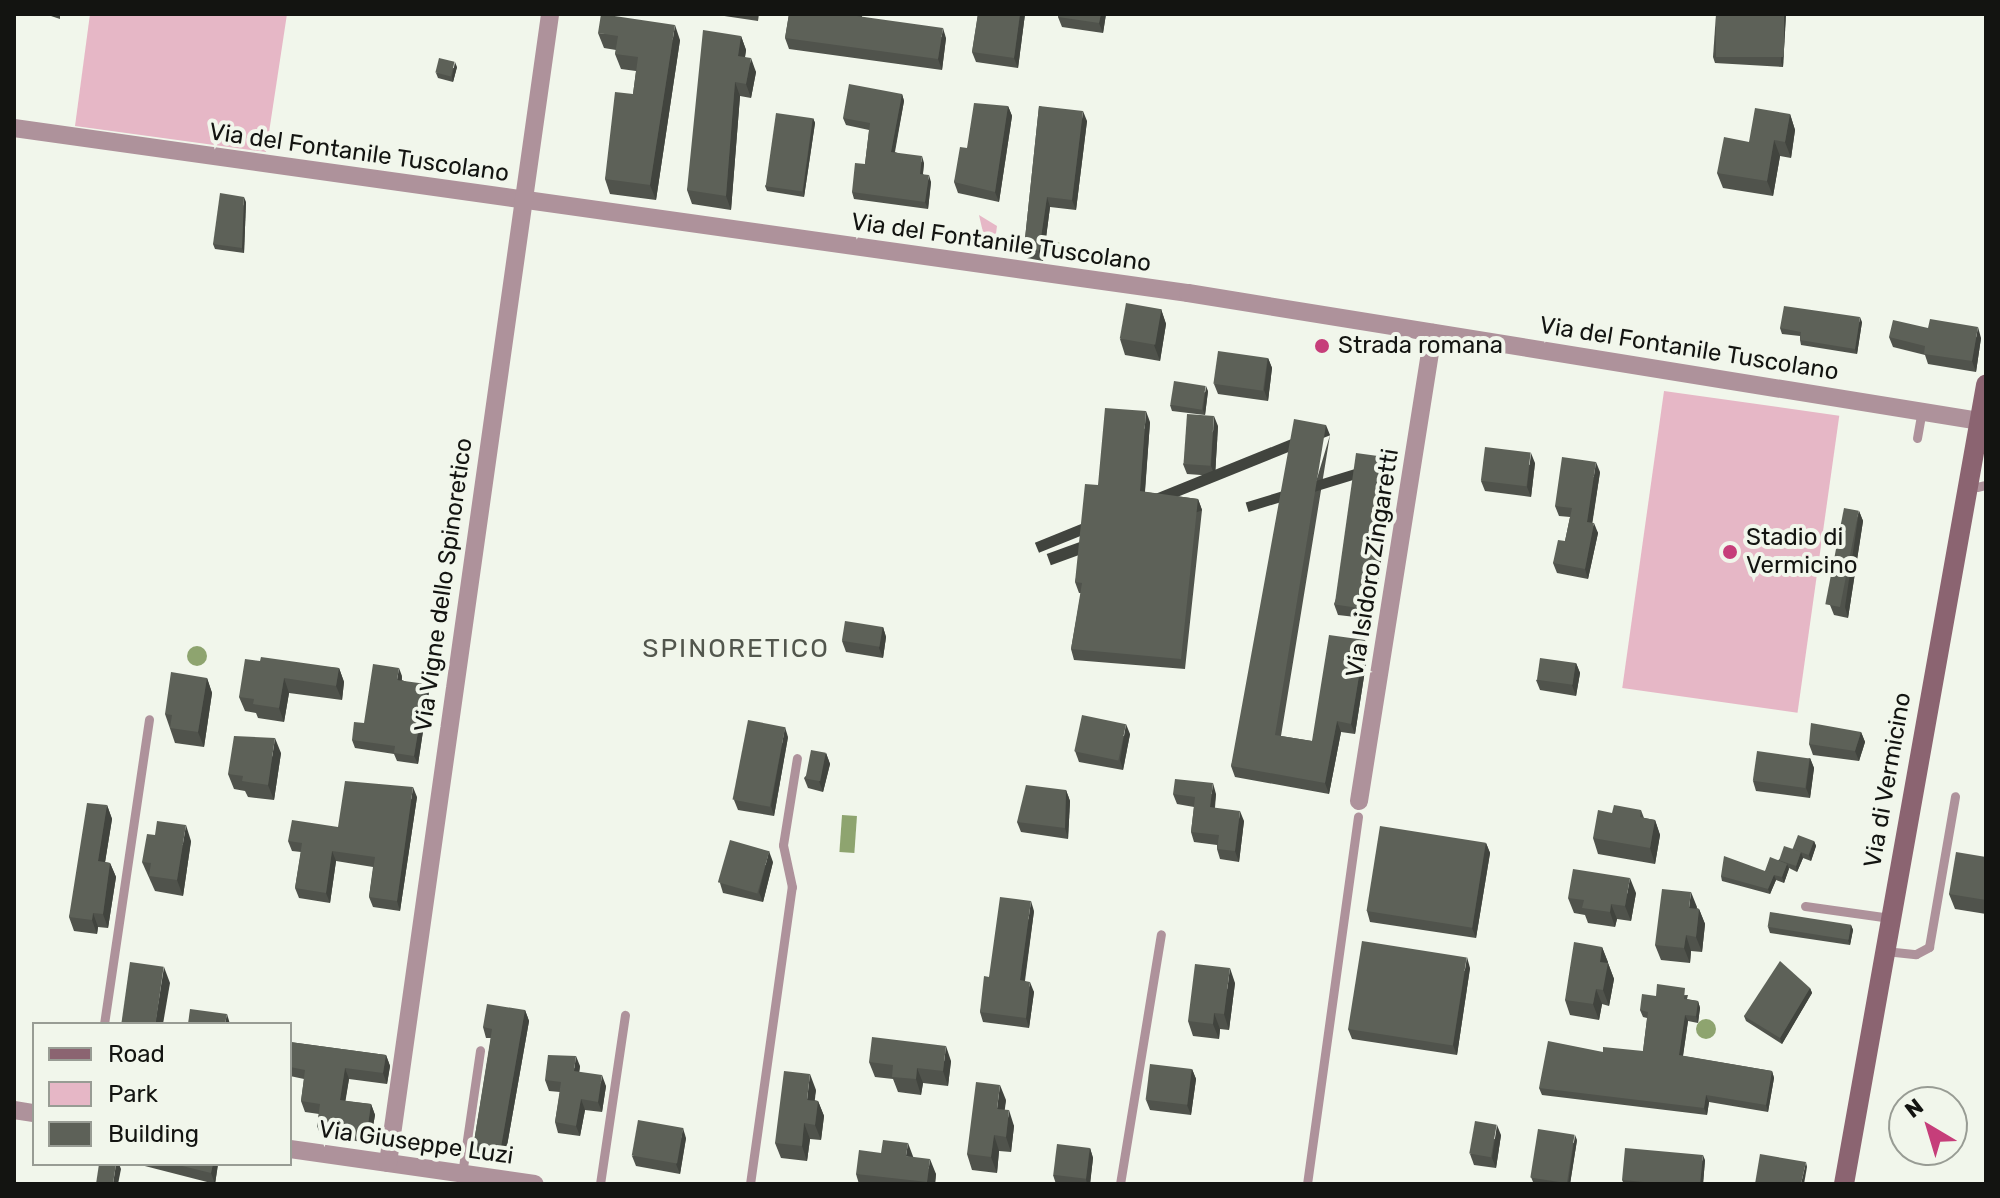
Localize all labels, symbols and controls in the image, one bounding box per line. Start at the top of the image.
street label: Via del Fontanile Tuscolano [207,118,511,188]
street label: Via del Fontanile Tuscolano [849,208,1153,278]
street label: Via del Fontanile Tuscolano [1537,311,1841,387]
place label: Strada romana [1338,332,1503,360]
marker: Strada romana [1313,337,1331,355]
street label: Via Vigne dello Spinoretico [409,436,479,734]
street label: Via Isidoro Zingaretti [1341,447,1405,679]
place label: Stadio di Vermicino [1746,524,1858,580]
marker: Stadio di Vermicino [1721,543,1739,561]
district label: SPINORETICO [642,633,830,665]
street label: Via di Vermicino [1858,690,1918,870]
legend [32,1022,292,1166]
text: Road [108,1040,165,1068]
text: Park [108,1080,158,1108]
north arrow [1888,1086,1968,1166]
text: N [1900,1093,1929,1124]
street label: Via Giuseppe Luzi [317,1115,515,1171]
text: Building [108,1120,199,1148]

